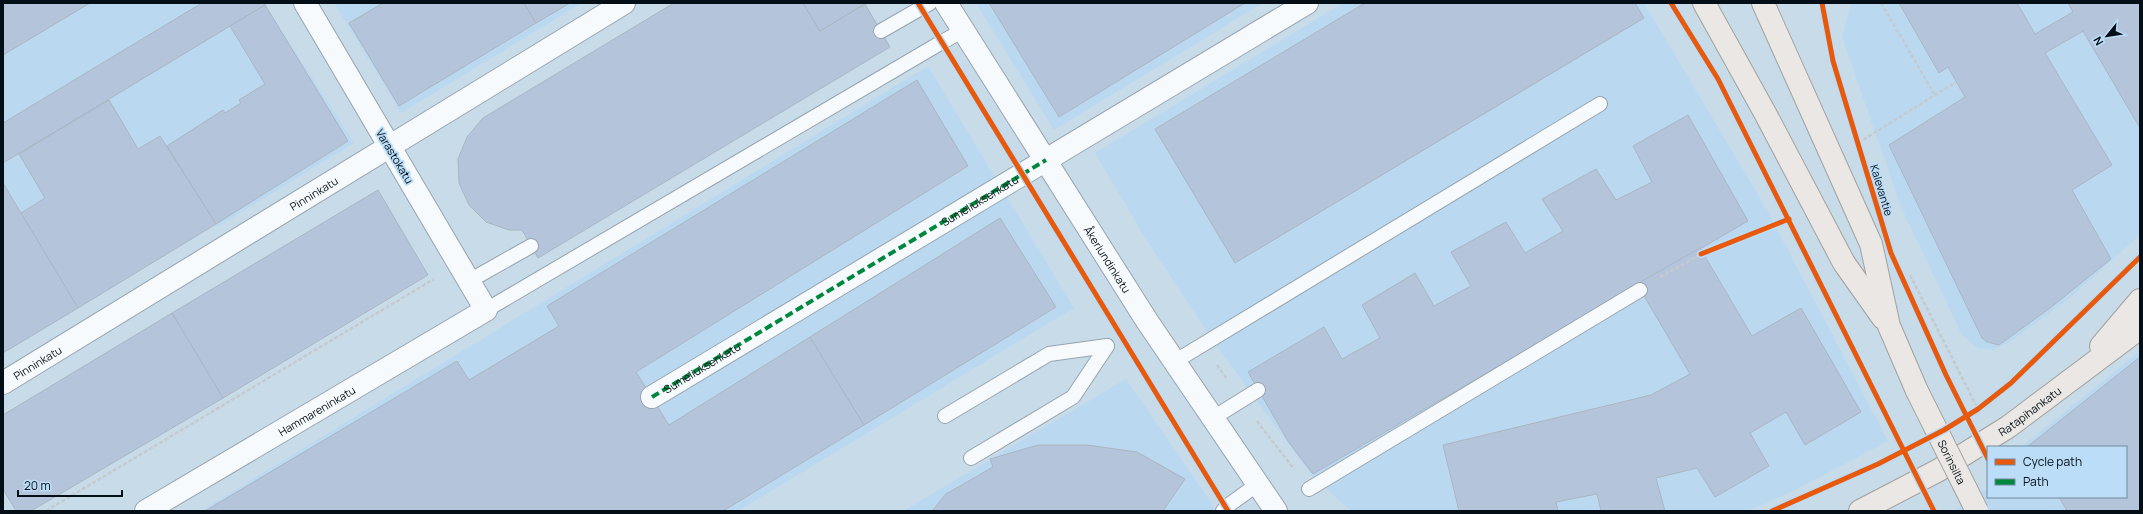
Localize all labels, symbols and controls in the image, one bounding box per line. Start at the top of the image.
north arrow [2087,16,2127,56]
text: N [2089,34,2106,48]
street label: Varastokatu [373,126,417,186]
street label: Kalevantie [1867,163,1897,218]
street label: Sumeliuksenkatu [938,171,1021,229]
street label: Pinninkatu [287,173,340,214]
street label: Åkerlundinkatu [1081,223,1135,295]
street label: Sumeliuksenkatu [660,338,743,396]
street label: Pinninkatu [10,342,64,383]
street label: Hammareninkatu [275,382,358,439]
street label: Ratapihankatu [1995,383,2064,439]
street label: Sorinsilta [1935,437,1970,486]
legend [1987,446,2127,498]
text: Cycle path [2023,453,2082,470]
scale bar [18,472,122,498]
text: Path [2023,473,2049,490]
text: 20 m [24,477,51,494]

